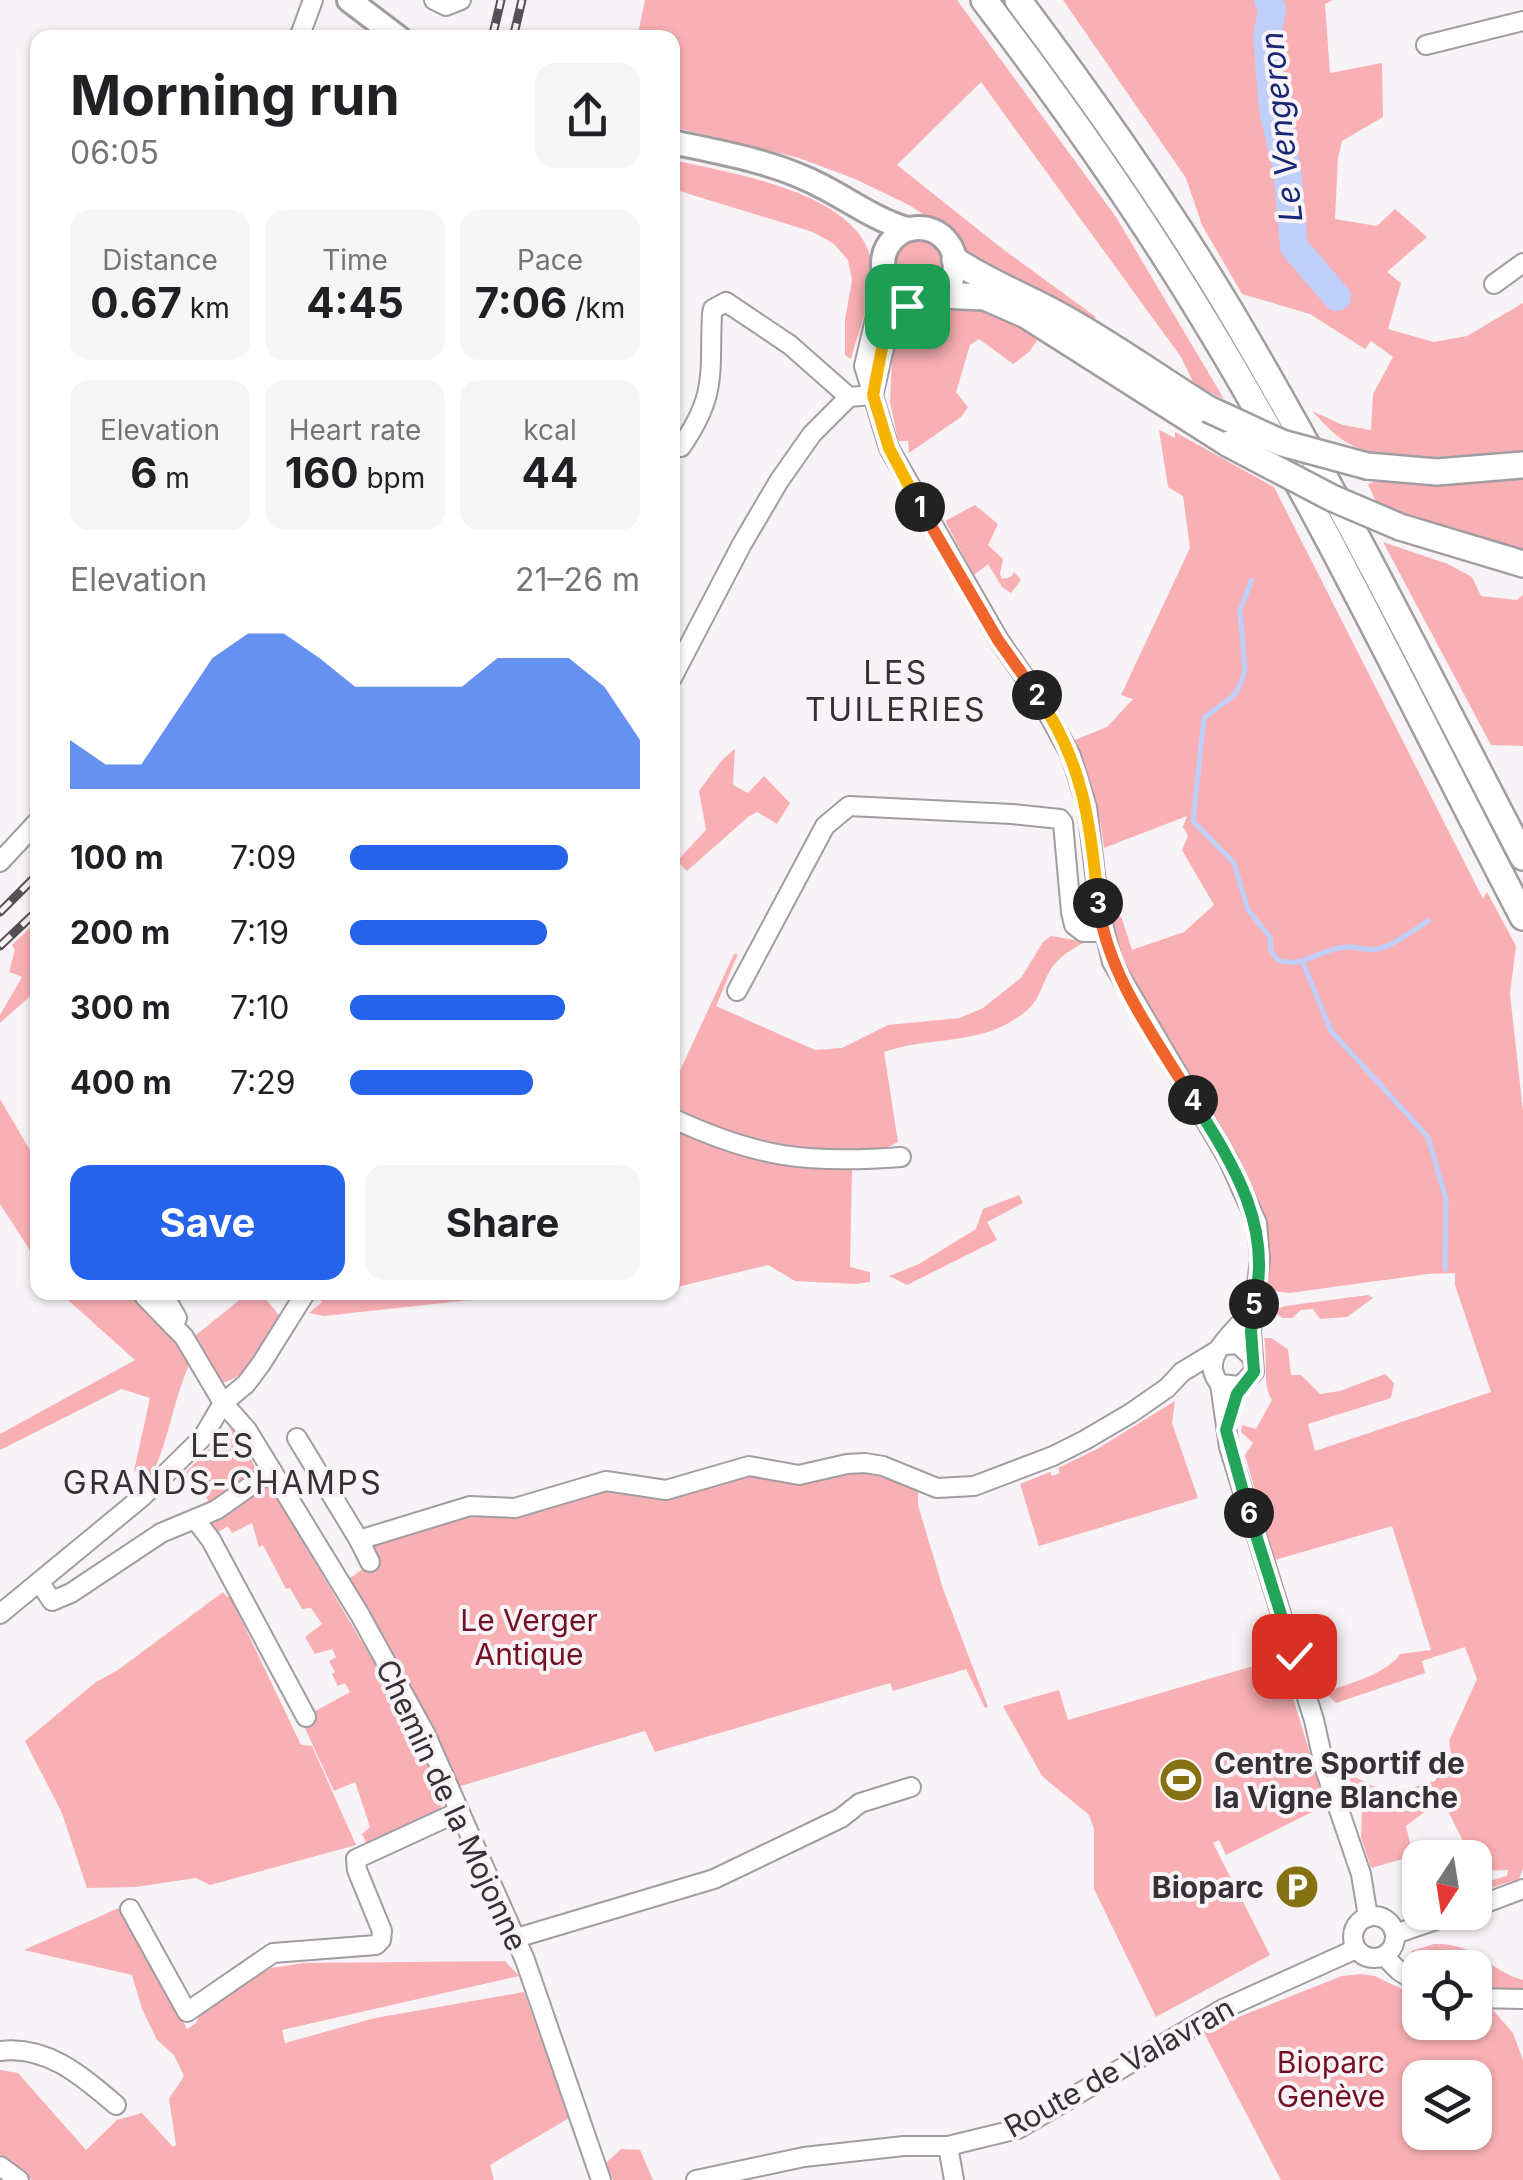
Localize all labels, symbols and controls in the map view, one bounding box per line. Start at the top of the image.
water label: Le Vengeron [1252,30,1310,224]
text: Morning run [70,62,400,128]
button: share [535,63,640,168]
text: 06:05 [70,133,159,172]
text: Distance [102,243,218,277]
text: Time [322,243,388,277]
text: Pace [517,243,583,277]
pin [865,264,950,349]
text: 0.67 [90,277,182,328]
text: 4:45 [306,277,404,328]
text: 7:06 [475,277,567,328]
icon: arrive [880,279,935,334]
text: km [182,291,230,325]
text: /km [567,291,625,325]
text: Elevation [100,413,220,447]
text: Heart rate [289,413,421,447]
text: kcal [523,413,577,447]
text: 6 [130,447,157,498]
text: 160 [285,447,359,498]
text: 44 [522,447,578,498]
text: m [157,461,190,495]
text: bpm [359,461,425,495]
pin: 1 [895,482,945,532]
text: 1 [914,490,926,524]
text: Elevation [70,560,207,599]
text: 21–26 m [515,560,640,599]
district label: LES TUILERIES [805,653,987,729]
pin: 2 [1012,670,1062,720]
text: 2 [1028,678,1046,712]
text: 100 m [70,838,164,877]
text: 7:09 [230,838,296,877]
pin: 3 [1073,878,1123,928]
text: 3 [1089,886,1107,920]
text: 200 m [70,913,170,952]
text: 7:19 [230,913,289,952]
text: 300 m [70,988,171,1027]
text: 7:10 [230,988,289,1027]
text: 400 m [70,1063,172,1102]
text: 7:29 [230,1063,296,1102]
pin: 4 [1168,1075,1218,1125]
text: 4 [1184,1083,1202,1117]
button: Save [70,1165,345,1280]
button: Share [365,1165,640,1280]
pin: 5 [1229,1279,1279,1329]
text: 5 [1245,1287,1263,1321]
district label: LES GRANDS-CHAMPS [63,1426,383,1502]
pin: 6 [1224,1488,1274,1538]
text: 6 [1240,1496,1258,1530]
park label: Le Verger Antique [460,1602,598,1672]
pin [1252,1614,1337,1699]
icon: check [1267,1629,1322,1684]
street label: Chemin de la Mojonne [369,1654,535,1956]
place label: Centre Sportif de la Vigne Blanche [1214,1745,1465,1815]
sports icon: Centre Sportif de la Vigne Blanche [1158,1757,1204,1803]
north arrow [1402,1840,1492,1930]
map controls [1402,1840,1492,2150]
parking icon: Bioparc [1274,1864,1320,1910]
place label: Bioparc [1152,1869,1264,1905]
button: locate [1402,1950,1492,2040]
street label: Route de Valavran [998,1989,1240,2145]
park label: Bioparc Genève [1277,2044,1385,2114]
button: layers [1402,2060,1492,2150]

